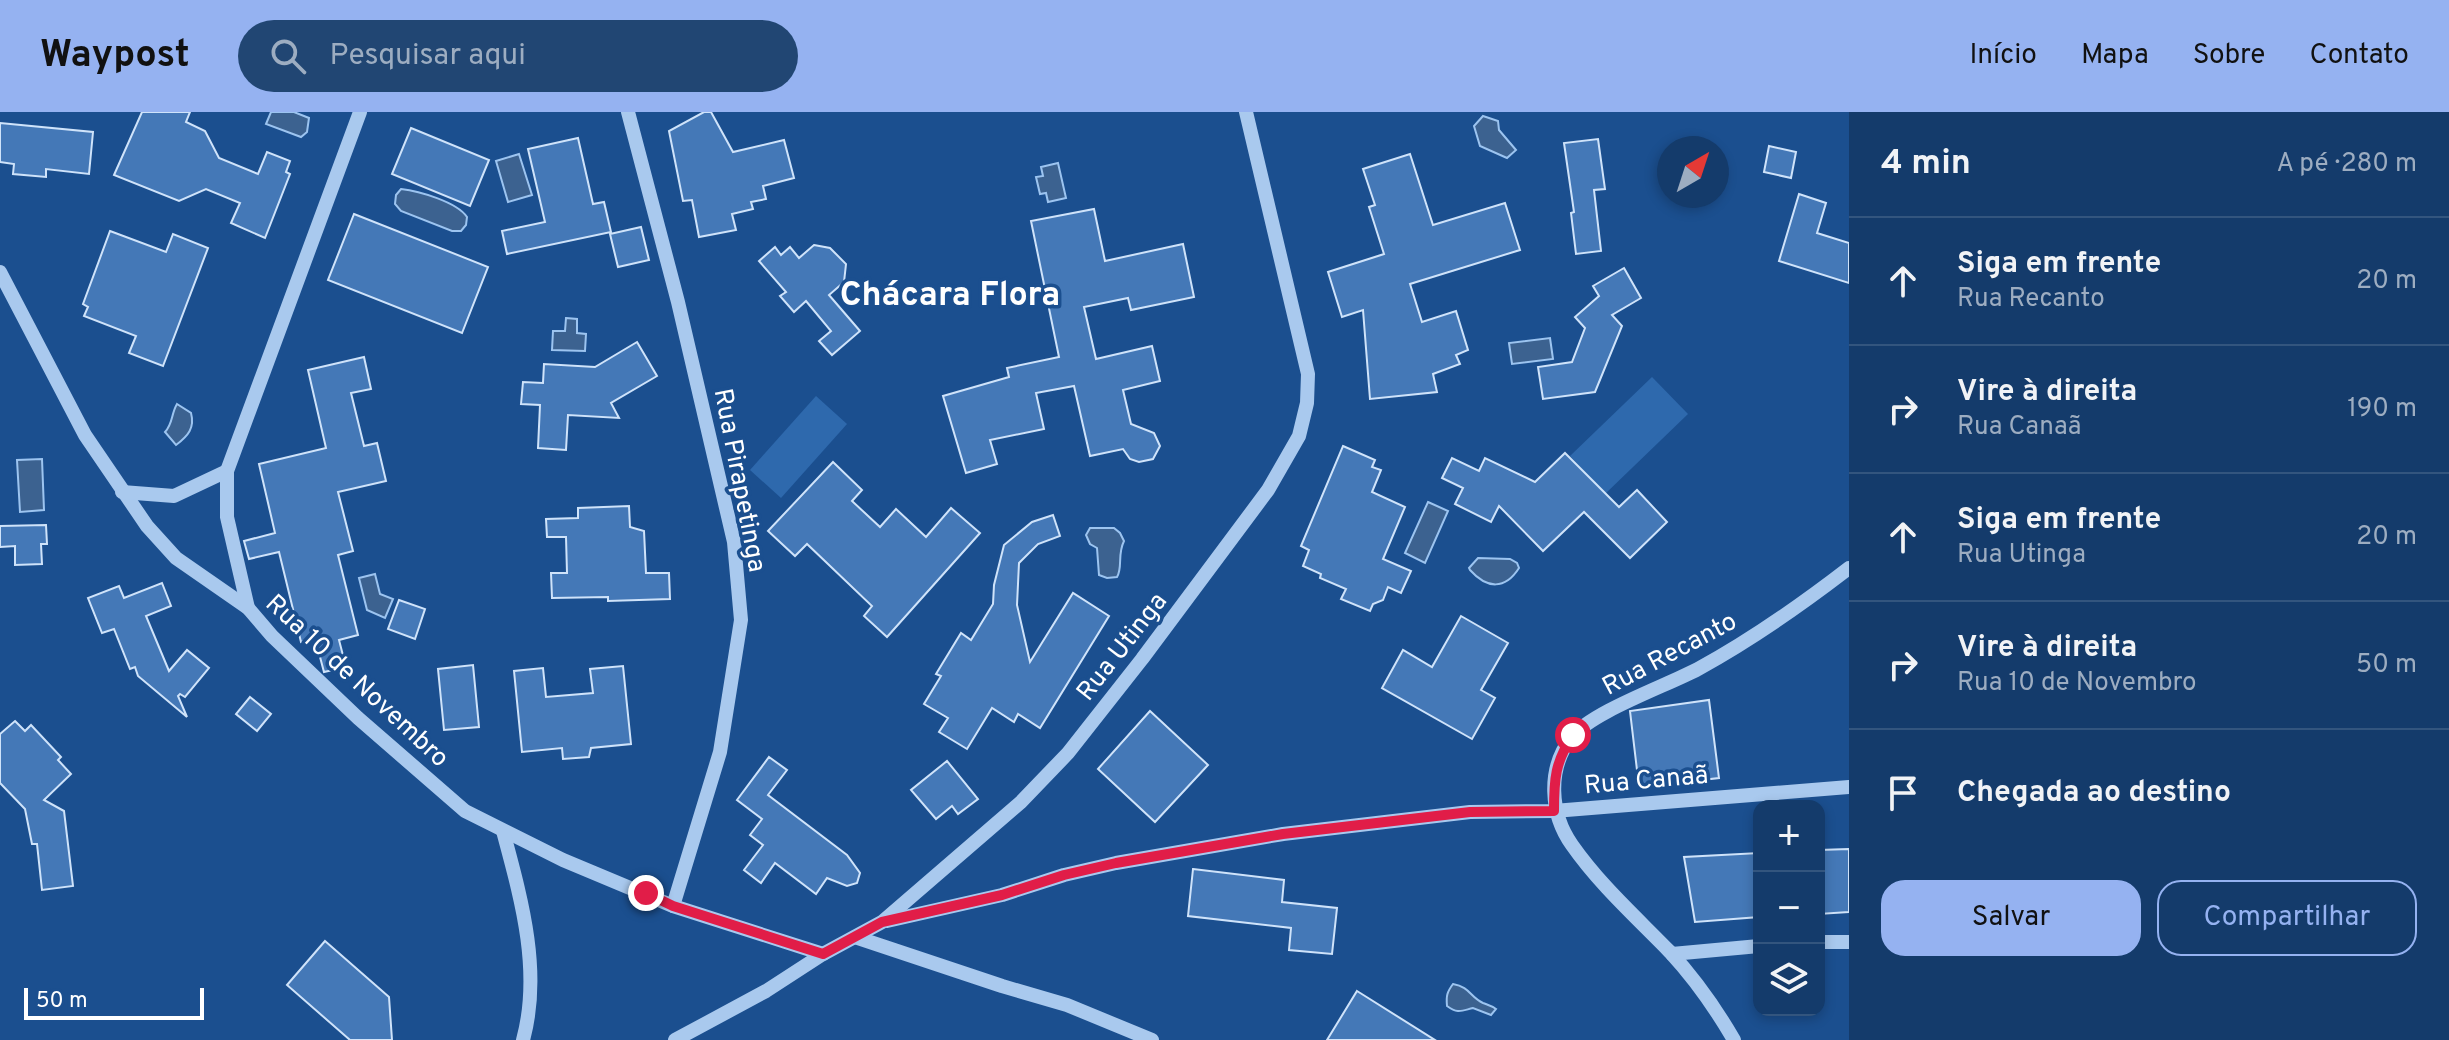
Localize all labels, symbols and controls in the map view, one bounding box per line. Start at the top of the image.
search box [238,20,798,92]
text: Waypost [40,32,190,81]
icon: search [266,34,310,78]
text: Pesquisar aqui [330,38,526,75]
text: Início [1969,38,2037,74]
text: Mapa [2081,38,2149,74]
text: Sobre [2193,38,2265,74]
text: Contato [2309,38,2409,74]
north arrow [1657,136,1729,208]
text: 4 min [1881,143,1971,186]
text: A pé · 280 m [2277,148,2417,181]
text: Siga em frente [1957,246,2161,283]
icon: ahead [1881,259,1925,303]
text: 20 m [2356,265,2417,298]
district label: Chácara Flora [840,275,1060,318]
text: Rua Recanto [1957,283,2105,316]
text: Vire à direita [1957,374,2137,411]
street label: Rua Pirapetinga [705,386,773,575]
icon: right [1881,387,1925,431]
text: 190 m [2347,393,2417,426]
text: Rua Canaã [1957,411,2081,444]
text: Siga em frente [1957,502,2161,539]
icon: ahead [1881,515,1925,559]
text: 20 m [2356,521,2417,554]
text: Rua Utinga [1957,539,2086,572]
street label: Rua Utinga [1070,587,1176,708]
street label: Rua 10 de Novembro [257,588,455,776]
street label: Rua Recanto [1597,606,1743,704]
text: Vire à direita [1957,630,2137,667]
icon: right [1881,643,1925,687]
text: 50 m [2356,649,2417,682]
text: Rua 10 de Novembro [1957,667,2196,700]
route start [1555,717,1591,753]
street label: Rua Canaã [1583,760,1710,803]
icon: arrive [1881,771,1925,815]
text: Chegada ao destino [1957,775,2231,812]
map controls [1753,800,1825,1016]
button: + [1753,800,1825,872]
button: − [1753,872,1825,944]
route end [628,875,664,911]
button: Salvar [1881,880,2141,956]
button: Compartilhar [2157,880,2417,956]
button: layers [1753,944,1825,1016]
scale bar [24,984,204,1020]
text: 50 m [36,988,88,1015]

